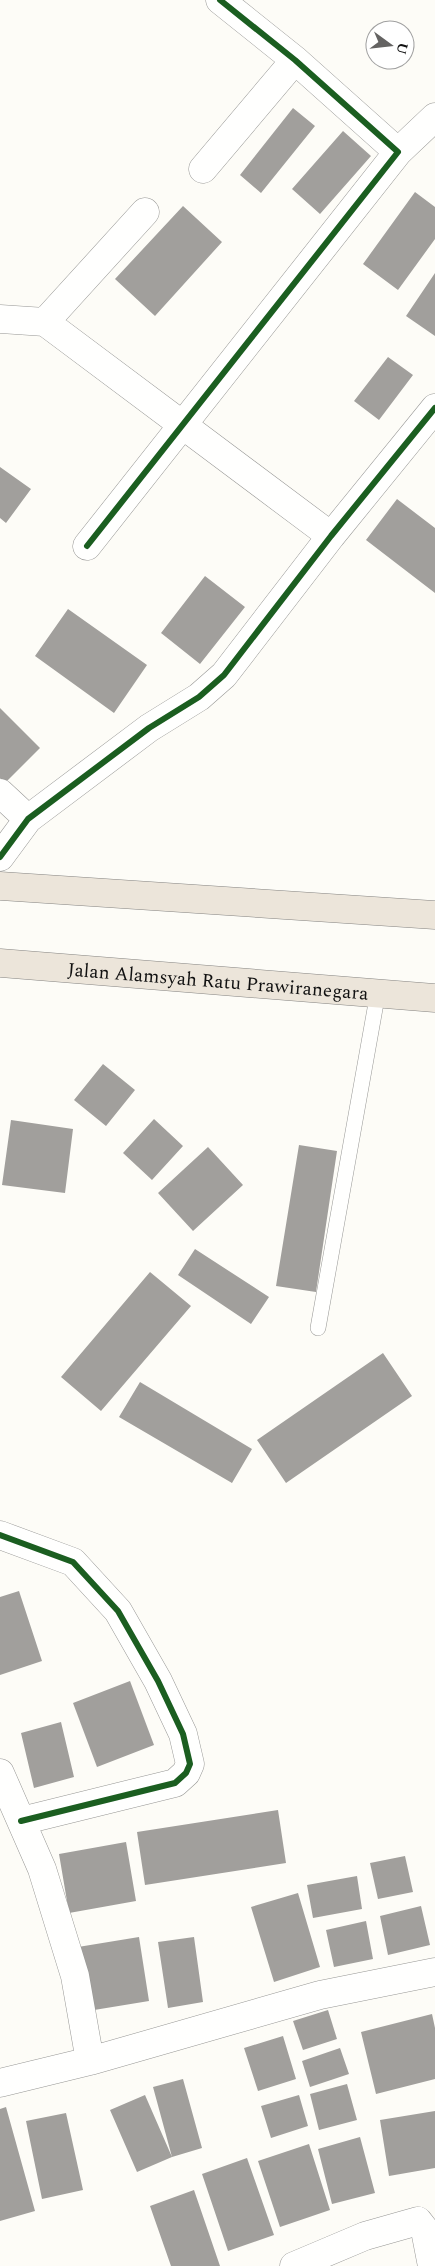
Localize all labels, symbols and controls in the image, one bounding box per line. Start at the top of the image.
north arrow [365,20,415,70]
text: U [390,40,414,57]
street label: Jalan Alamsyah Ratu Prawiranegara [67,956,370,1009]

